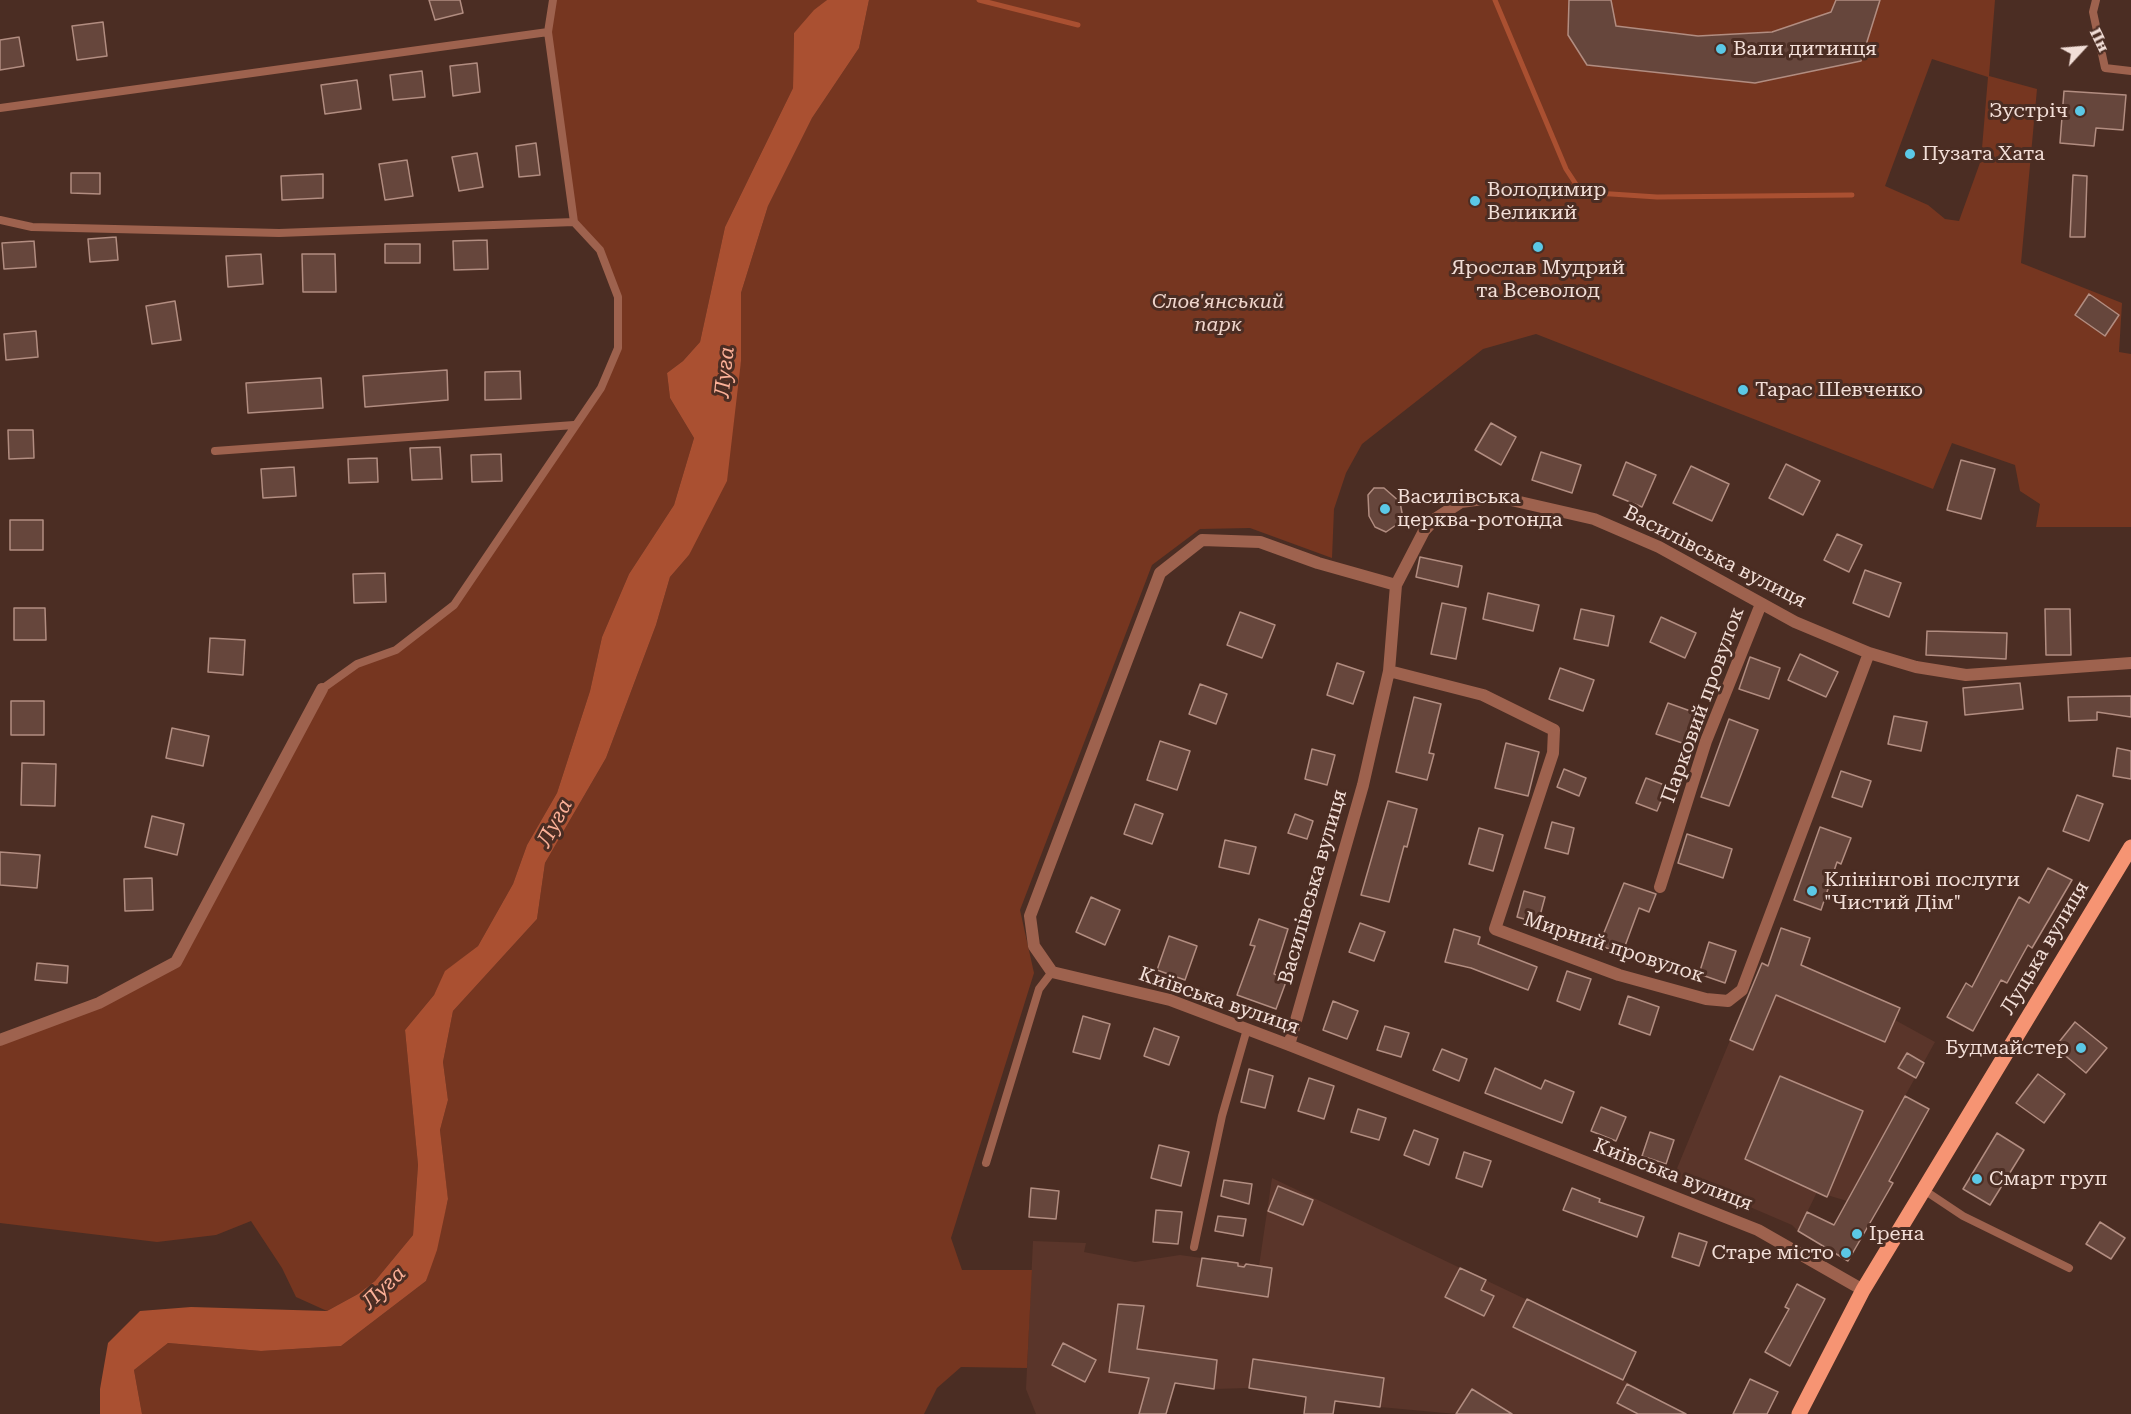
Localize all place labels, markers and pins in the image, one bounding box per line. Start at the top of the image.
place label: Вали дитинця [1733,37,1877,61]
marker: Вали дитинця [1714,42,1728,56]
place label: Зустріч [1989,99,2068,123]
marker: Зустріч [2073,104,2087,118]
place label: Пузата Хата [1922,142,2045,166]
marker: Пузата Хата [1903,147,1917,161]
place label: Володимир Великий [1487,178,1606,225]
marker: Володимир Великий [1468,194,1482,208]
marker: Ярослав Мудрий та Всеволод [1531,240,1545,254]
place label: Ярослав Мудрий та Всеволод [1451,256,1625,303]
place label: Тарас Шевченко [1755,378,1923,402]
marker: Тарас Шевченко [1736,383,1750,397]
place label: Василівська церква-ротонда [1397,485,1563,532]
marker: Василівська церква-ротонда [1378,502,1392,516]
place label: Клінінгові послуги "Чистий Дім" [1824,868,2020,915]
marker: Клінінгові послуги "Чистий Дім" [1805,884,1819,898]
place label: Будмайстер [1945,1036,2069,1060]
marker: Будмайстер [2074,1041,2088,1055]
place label: Смарт груп [1989,1167,2107,1191]
marker: Смарт груп [1970,1172,1984,1186]
place label: Ірена [1869,1222,1924,1246]
marker: Ірена [1850,1227,1864,1241]
place label: Старе місто [1711,1241,1834,1265]
marker: Старе місто [1839,1246,1853,1260]

